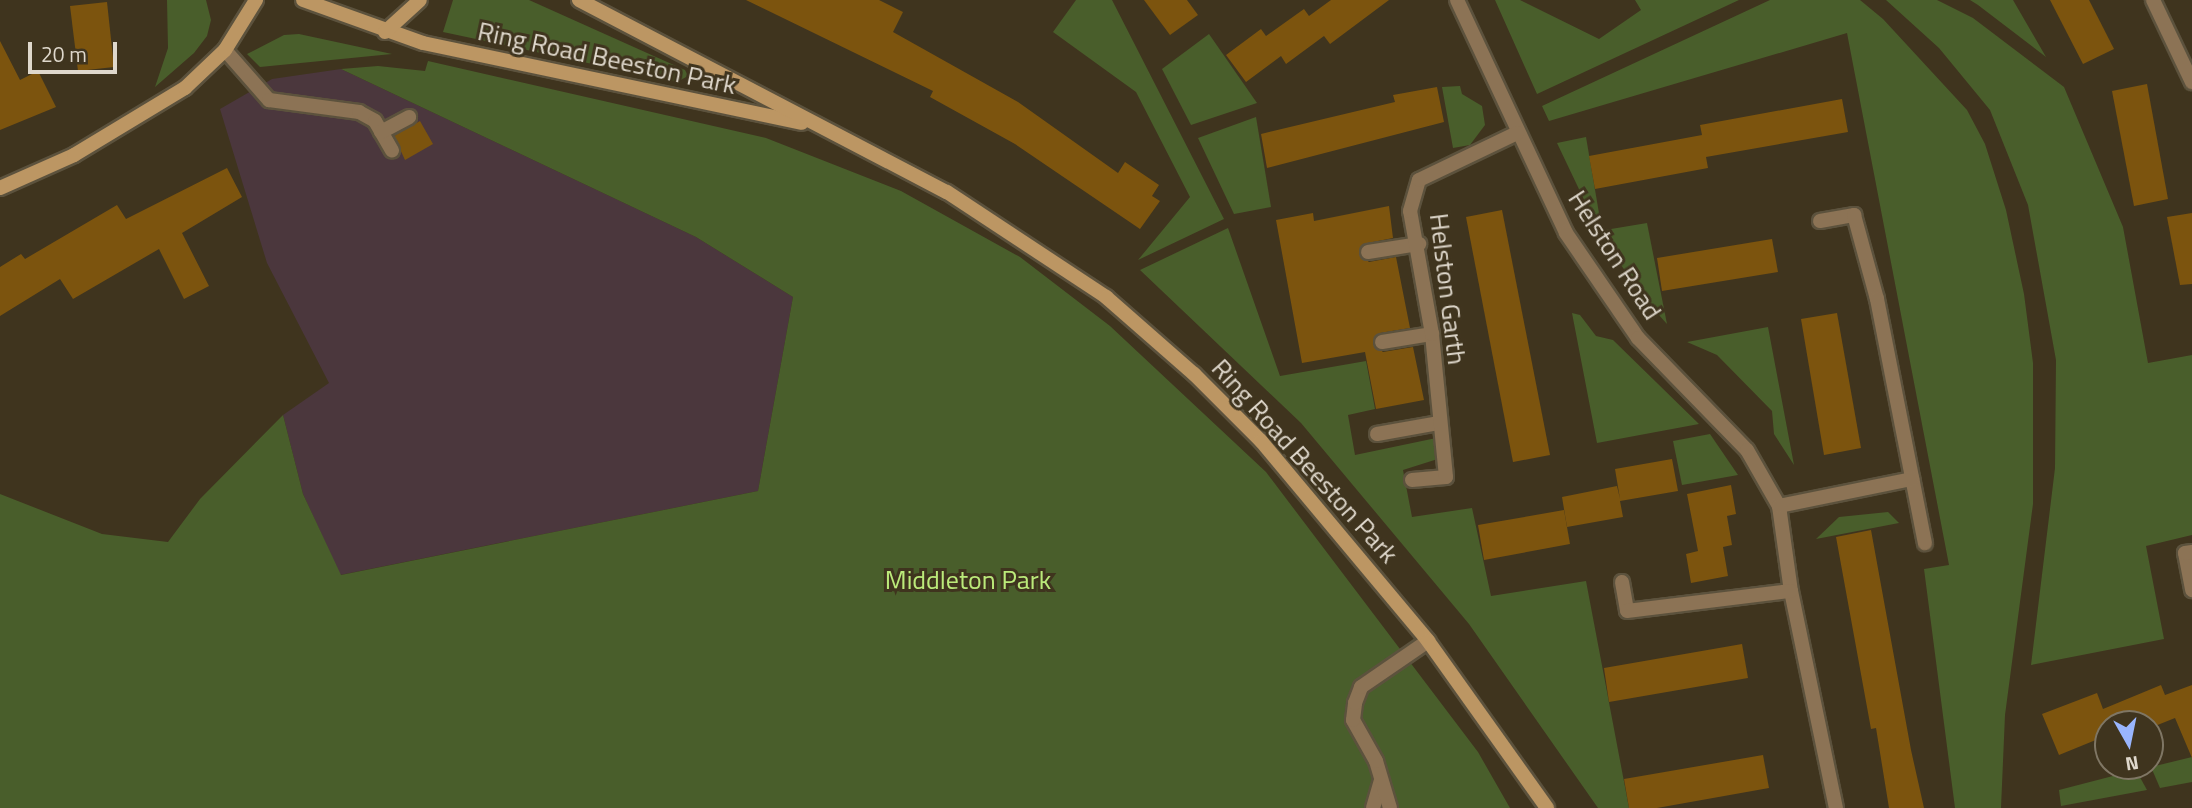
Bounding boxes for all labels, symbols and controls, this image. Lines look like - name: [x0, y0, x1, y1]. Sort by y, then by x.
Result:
- street label: Ring Road Beeston Park: [475, 15, 739, 101]
- scale bar: [32, 28, 121, 72]
- text: 20 m: [41, 38, 87, 70]
- street label: Helston Road: [1562, 185, 1668, 325]
- street label: Helston Garth: [1423, 212, 1473, 366]
- street label: Ring Road Beeston Park: [1205, 353, 1405, 569]
- park label: Middleton Park: [885, 564, 1051, 596]
- north arrow: [2094, 710, 2164, 780]
- text: N: [2123, 749, 2141, 780]

